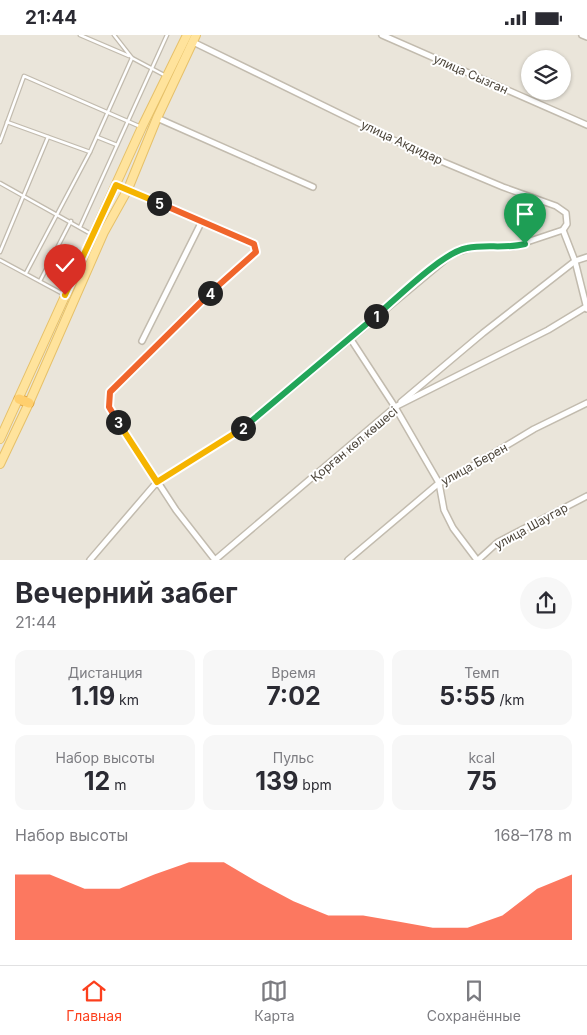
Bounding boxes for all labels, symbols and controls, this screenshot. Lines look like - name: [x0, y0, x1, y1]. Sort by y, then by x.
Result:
- text: 21:44: [25, 6, 77, 29]
- map controls: [521, 50, 571, 100]
- button: layers: [521, 50, 571, 100]
- street label: улица Сызган: [431, 51, 511, 97]
- street label: улица Акдидар: [359, 116, 445, 168]
- pin: 5: [146, 191, 172, 215]
- pin: [504, 193, 546, 244]
- text: 5: [155, 195, 164, 212]
- icon: arrive: [511, 200, 539, 228]
- pin: [44, 244, 86, 295]
- icon: check: [51, 251, 79, 279]
- pin: 4: [198, 281, 222, 305]
- text: 4: [206, 285, 215, 302]
- pin: 1: [364, 303, 388, 329]
- text: 1: [373, 308, 380, 325]
- street label: Қорған көл көшесі: [308, 403, 401, 485]
- pin: 3: [106, 409, 130, 435]
- text: 3: [114, 414, 123, 431]
- pin: 2: [230, 415, 256, 441]
- text: 2: [239, 420, 248, 437]
- street label: улица Берен: [438, 440, 510, 488]
- street label: улица Шаугар: [492, 500, 570, 552]
- text: Вечерний забег: [15, 576, 238, 610]
- button: share: [520, 577, 572, 629]
- text: 21:44: [15, 612, 57, 632]
- text: Дистанция: [68, 664, 143, 681]
- text: Время: [271, 664, 316, 681]
- text: Темп: [464, 664, 499, 681]
- text: 1.19: [71, 681, 115, 711]
- text: 7:02: [266, 681, 321, 711]
- text: 5:55: [439, 681, 496, 711]
- text: km: [115, 691, 139, 708]
- text: /km: [496, 691, 524, 708]
- text: Набор высоты: [56, 749, 155, 766]
- text: Пульс: [273, 749, 314, 766]
- text: kcal: [468, 749, 495, 766]
- text: 12: [84, 766, 110, 796]
- text: 139: [255, 766, 298, 796]
- text: 75: [467, 766, 497, 796]
- text: m: [110, 776, 127, 793]
- text: bpm: [298, 776, 332, 793]
- text: Набор высоты: [15, 825, 128, 845]
- text: 168–178 m: [494, 825, 572, 845]
- tab: Главная: [66, 977, 122, 1024]
- tab: Карта: [254, 977, 295, 1024]
- tab: Сохранённые: [427, 977, 521, 1024]

